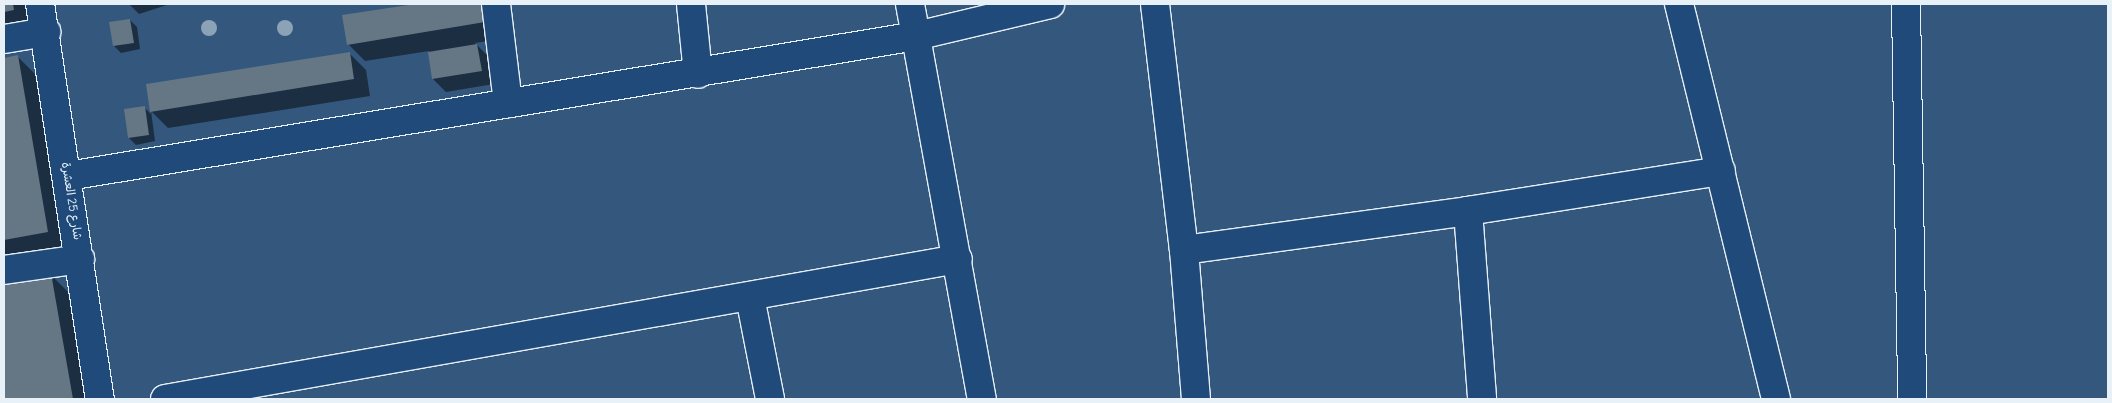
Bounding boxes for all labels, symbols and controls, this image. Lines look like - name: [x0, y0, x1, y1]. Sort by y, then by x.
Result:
- street label: شارع 25 العشرة: [59, 161, 85, 241]

